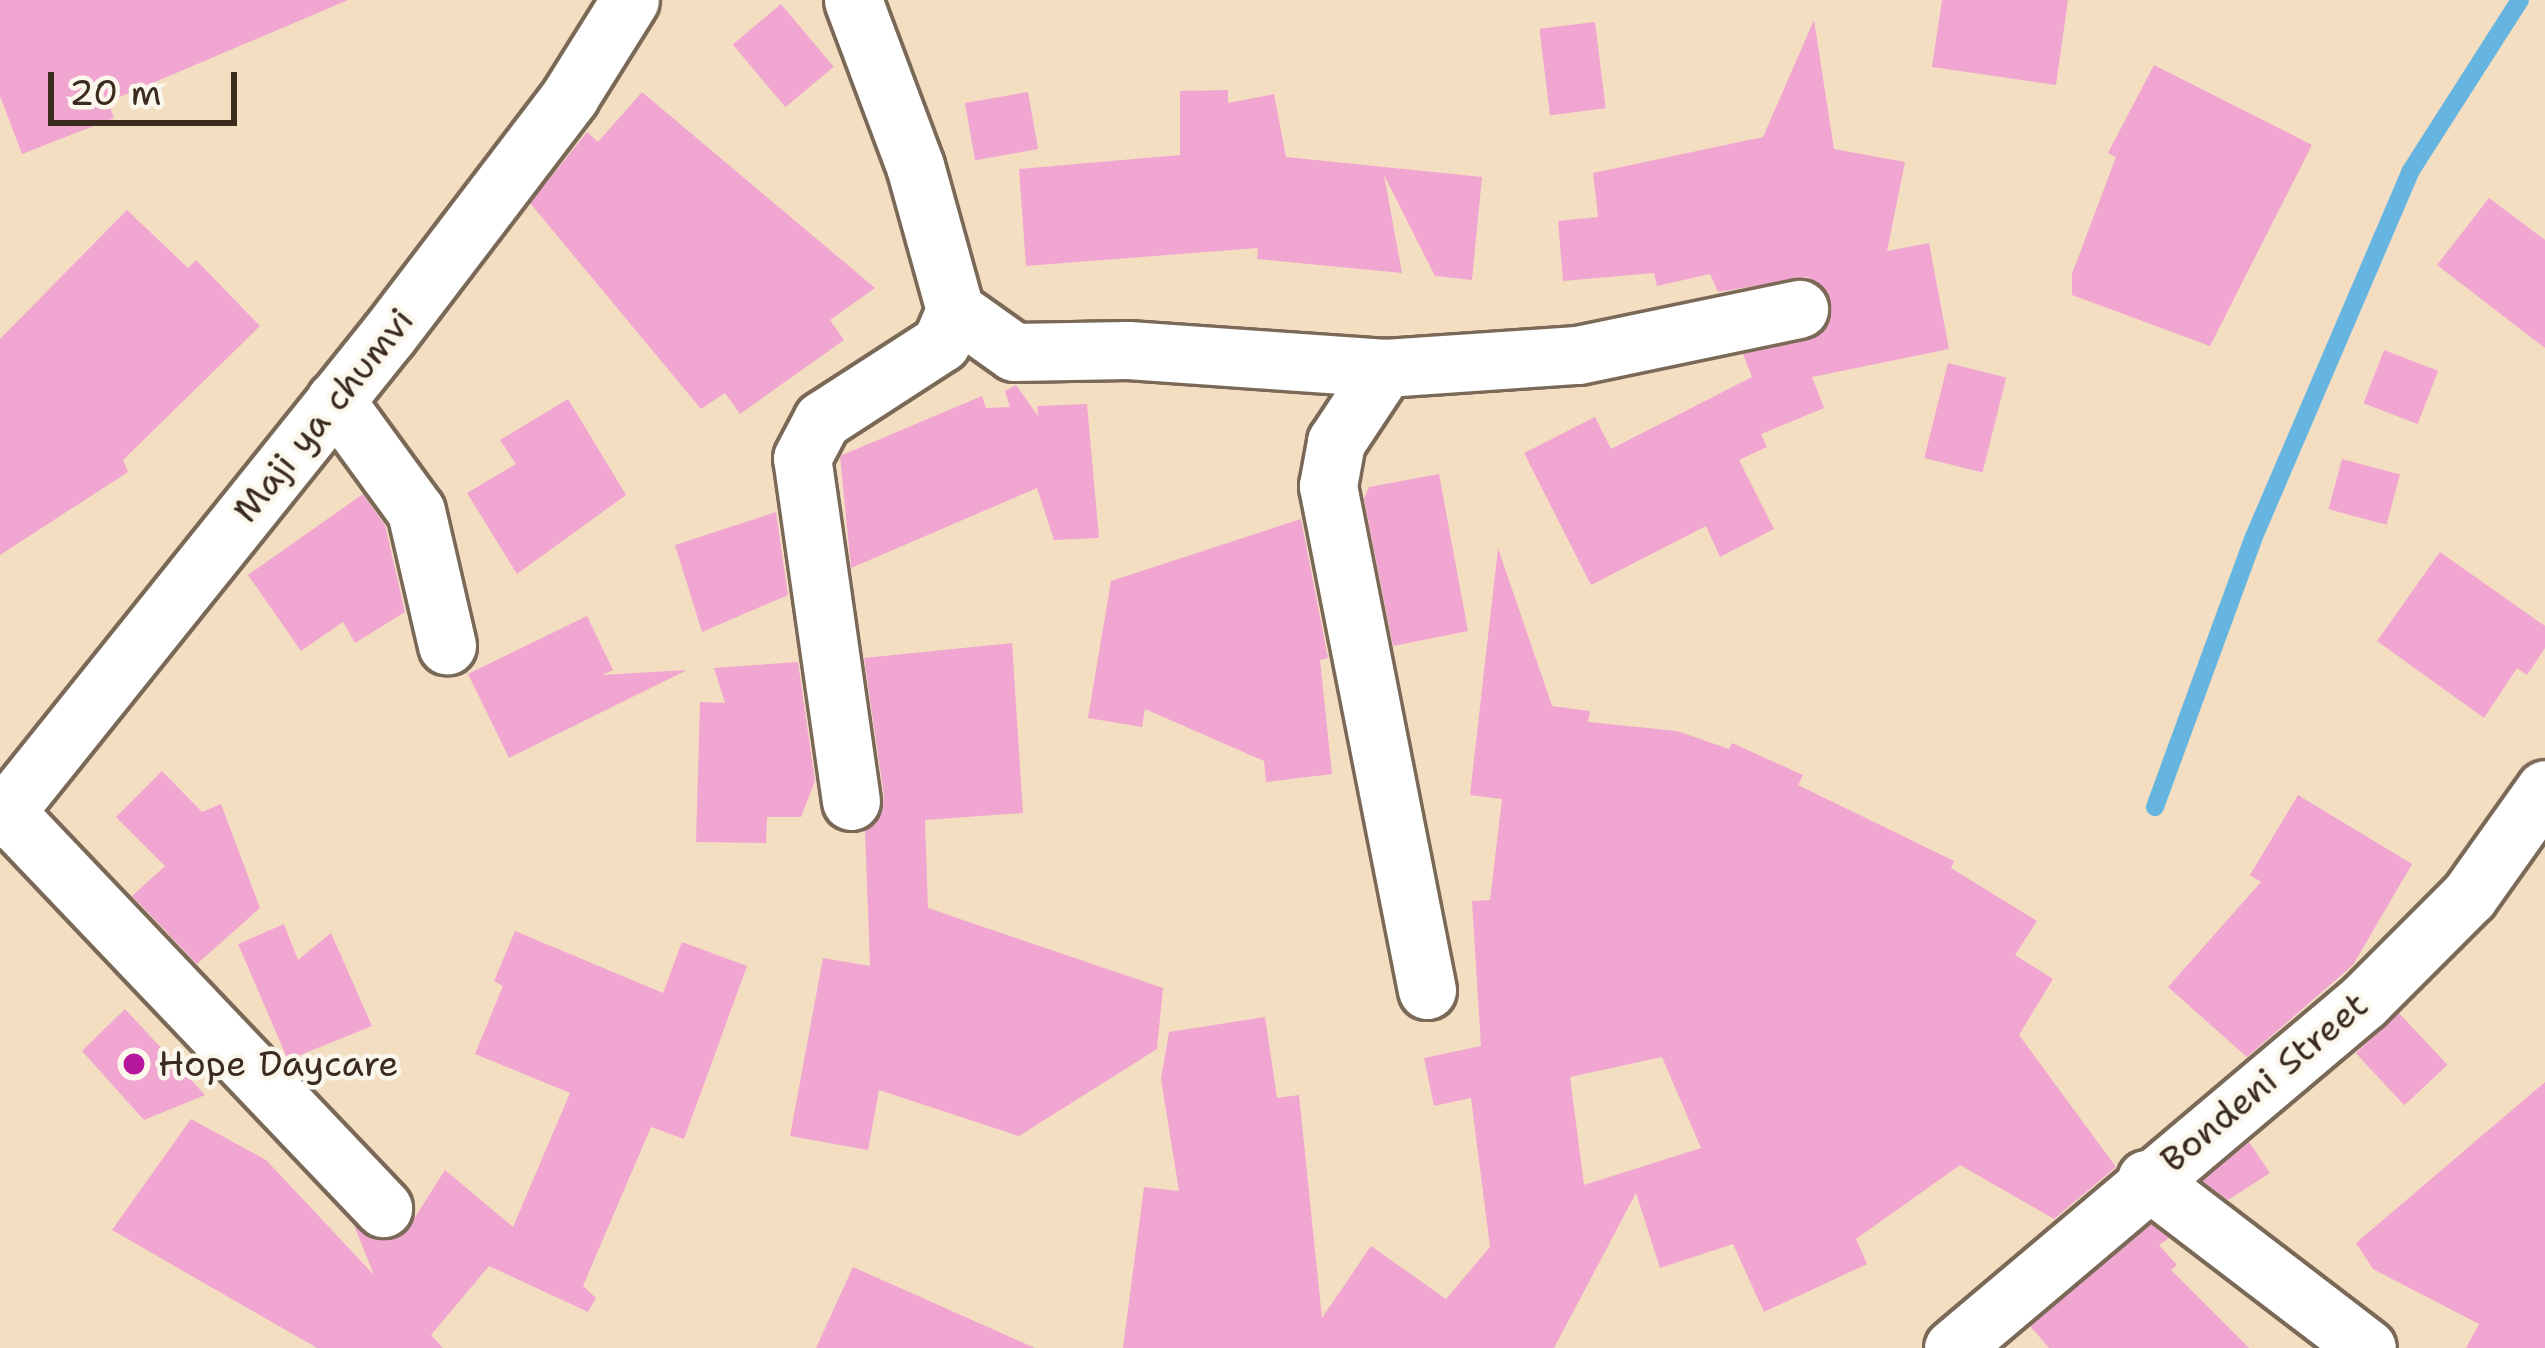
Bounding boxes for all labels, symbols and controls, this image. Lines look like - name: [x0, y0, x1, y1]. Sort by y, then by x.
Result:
- scale bar: [54, 48, 243, 122]
- text: 20 m: [69, 68, 162, 117]
- street label: Maji ya chumvi: [223, 299, 423, 531]
- street label: Bondeni Street: [2152, 983, 2376, 1181]
- place label: Hope Daycare: [158, 1042, 399, 1086]
- marker: Hope Daycare: [121, 1051, 147, 1077]

